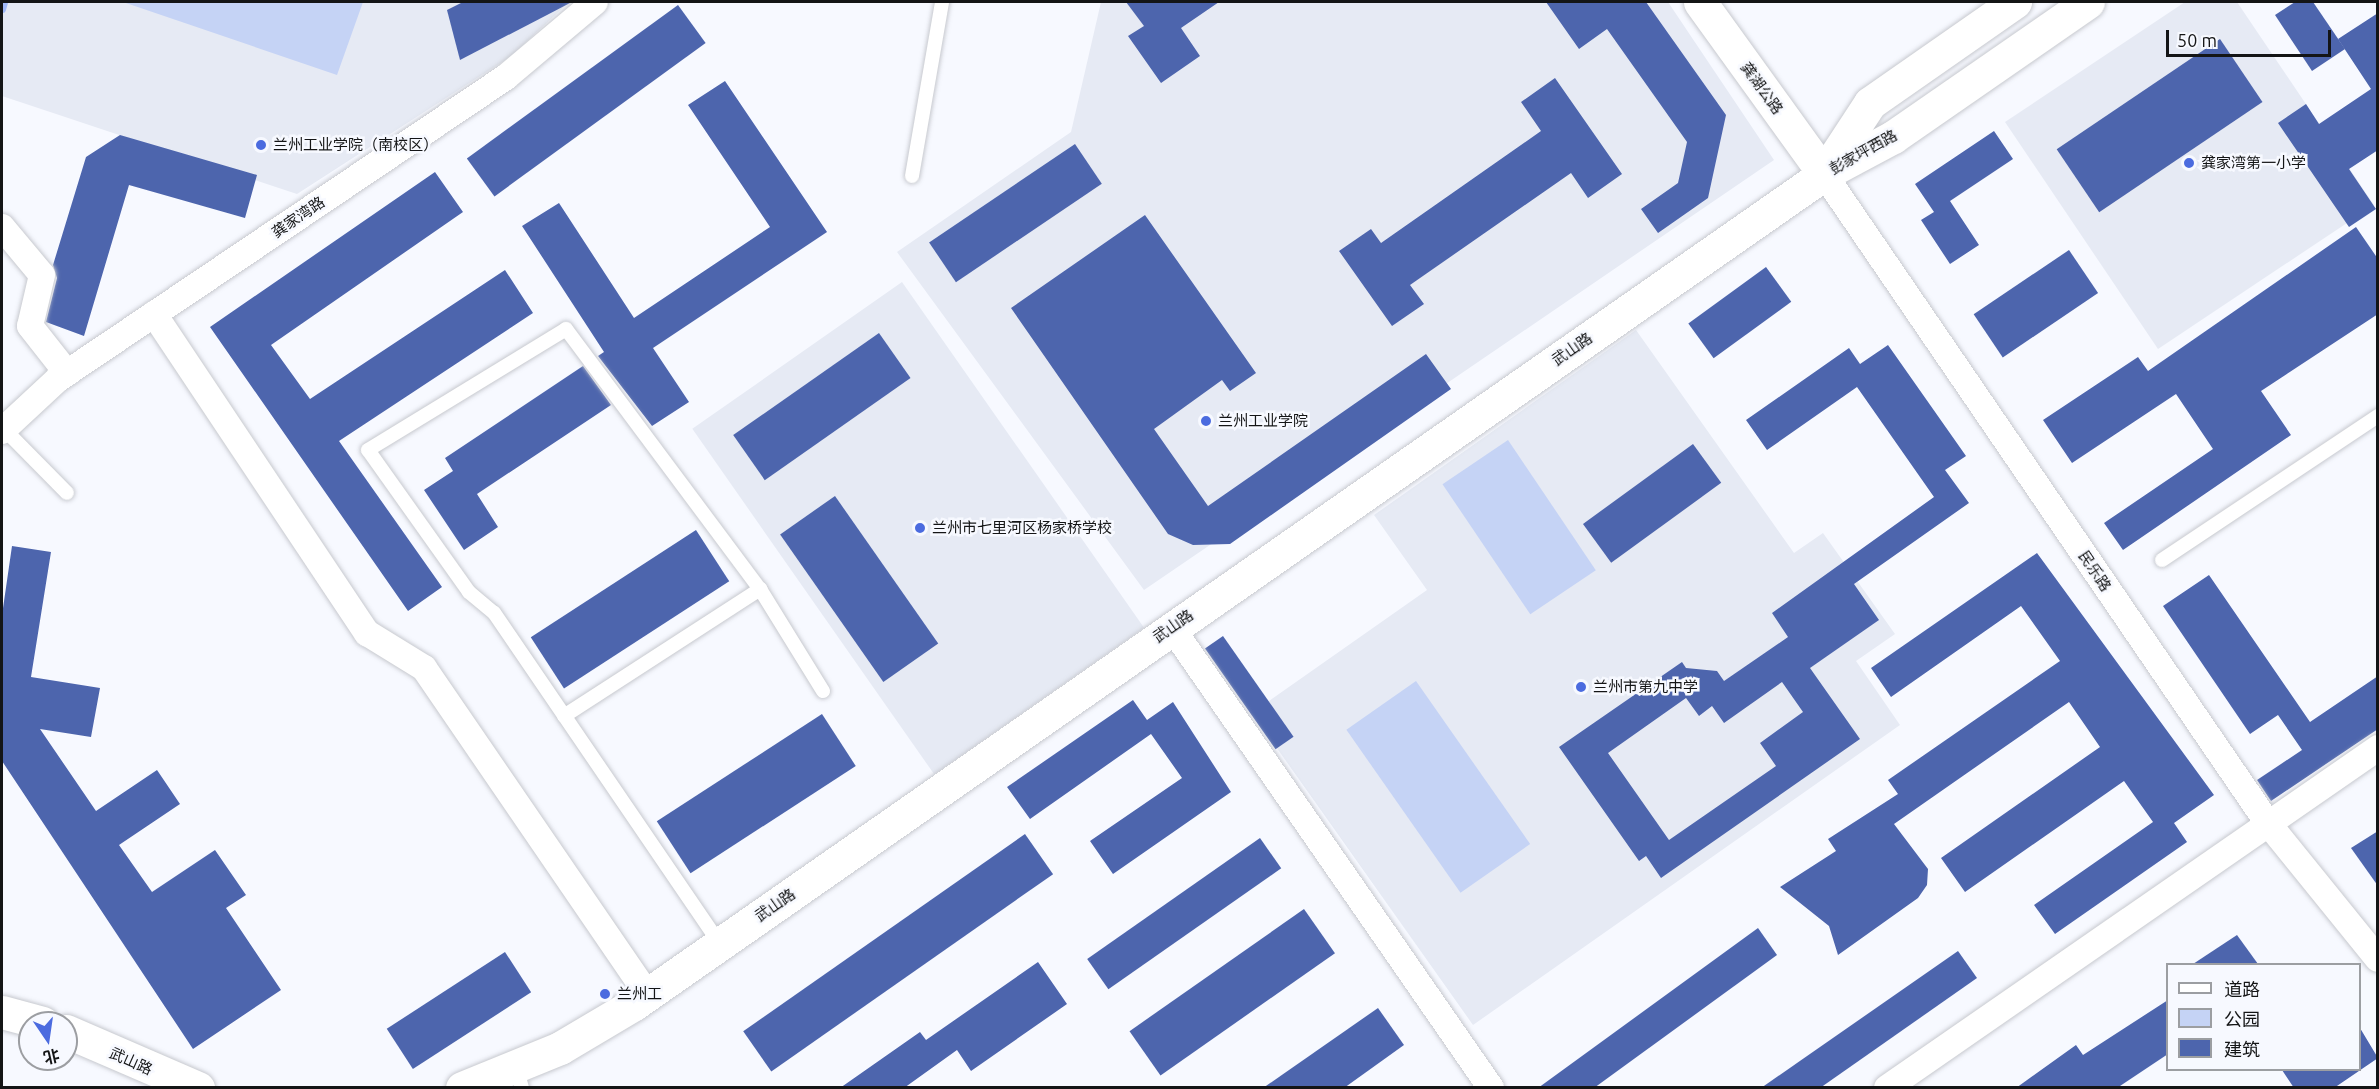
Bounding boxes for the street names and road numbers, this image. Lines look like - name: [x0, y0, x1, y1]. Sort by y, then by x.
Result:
- street label: 龚湖公路: [1737, 58, 1787, 118]
- street label: 彭家坪西路: [1826, 126, 1900, 178]
- street label: 龚家湾路: [268, 193, 328, 241]
- street label: 武山路: [1548, 329, 1596, 369]
- street label: 民乐路: [2075, 547, 2115, 595]
- street label: 武山路: [1149, 606, 1197, 646]
- street label: 武山路: [751, 885, 799, 925]
- street label: 武山路: [107, 1044, 155, 1078]

